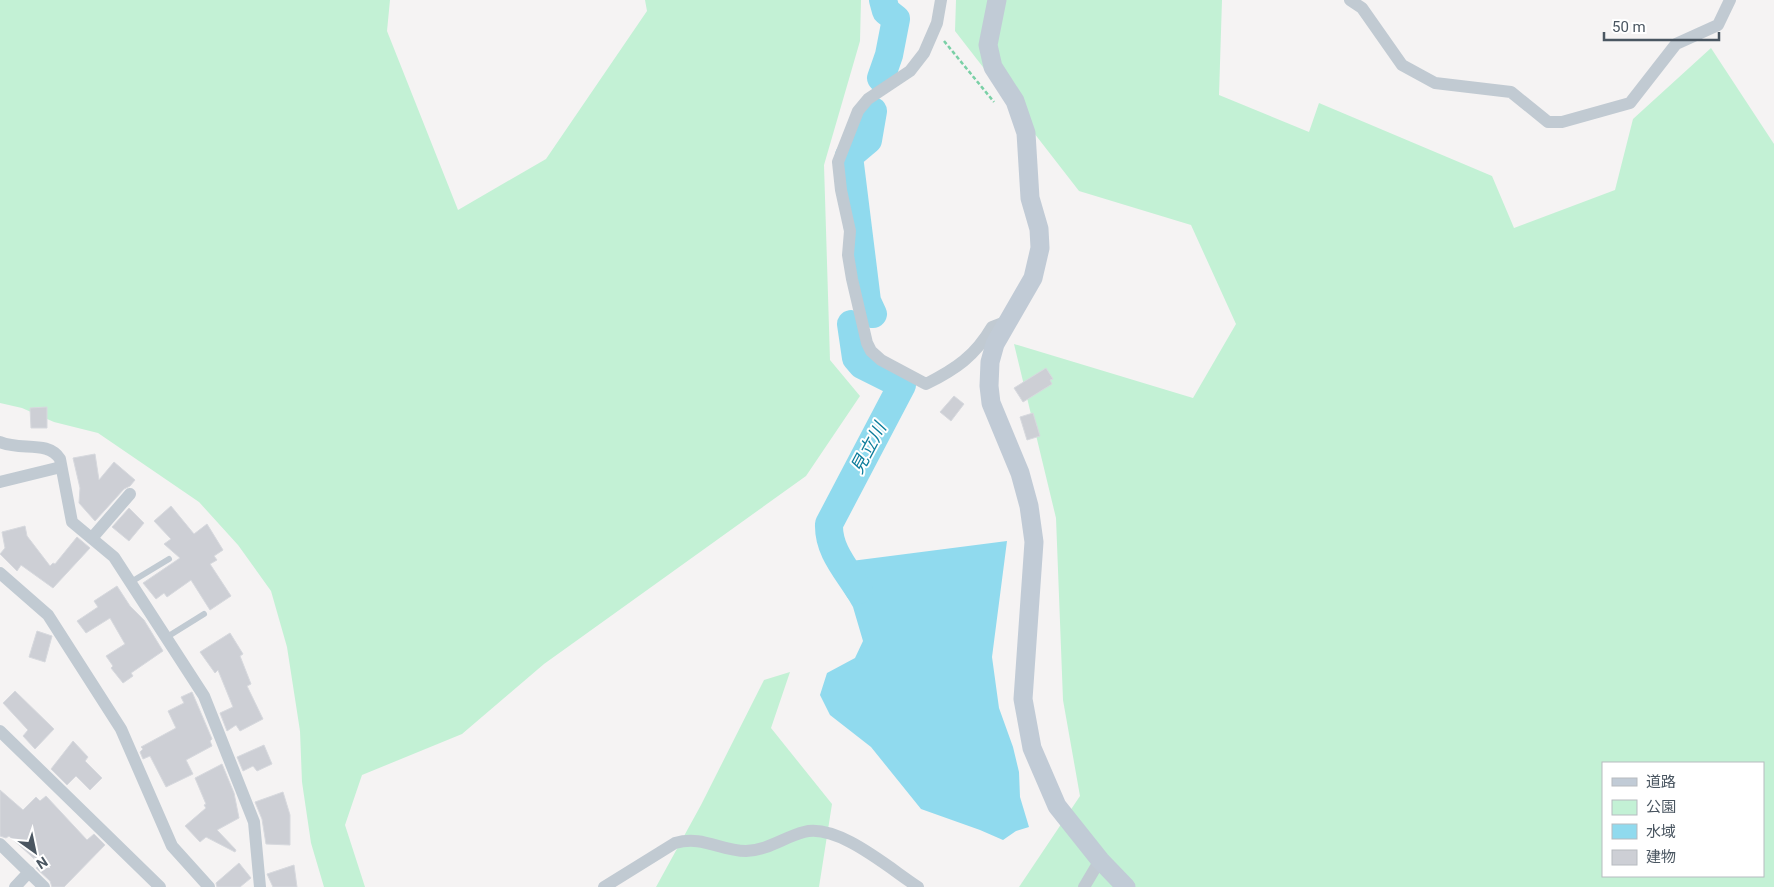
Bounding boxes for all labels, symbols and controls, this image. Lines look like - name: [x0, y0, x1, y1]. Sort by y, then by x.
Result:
- scale bar: [1604, 10, 1719, 42]
- text: 50 m: [1612, 18, 1646, 36]
- water label: 見立川: [846, 417, 891, 477]
- legend: [1602, 762, 1764, 877]
- text: 道路: [1646, 773, 1676, 791]
- text: 公園: [1646, 798, 1676, 816]
- text: 水域: [1646, 823, 1676, 841]
- north arrow: [10, 827, 60, 877]
- text: 建物: [1646, 848, 1676, 866]
- text: N: [34, 853, 51, 872]

